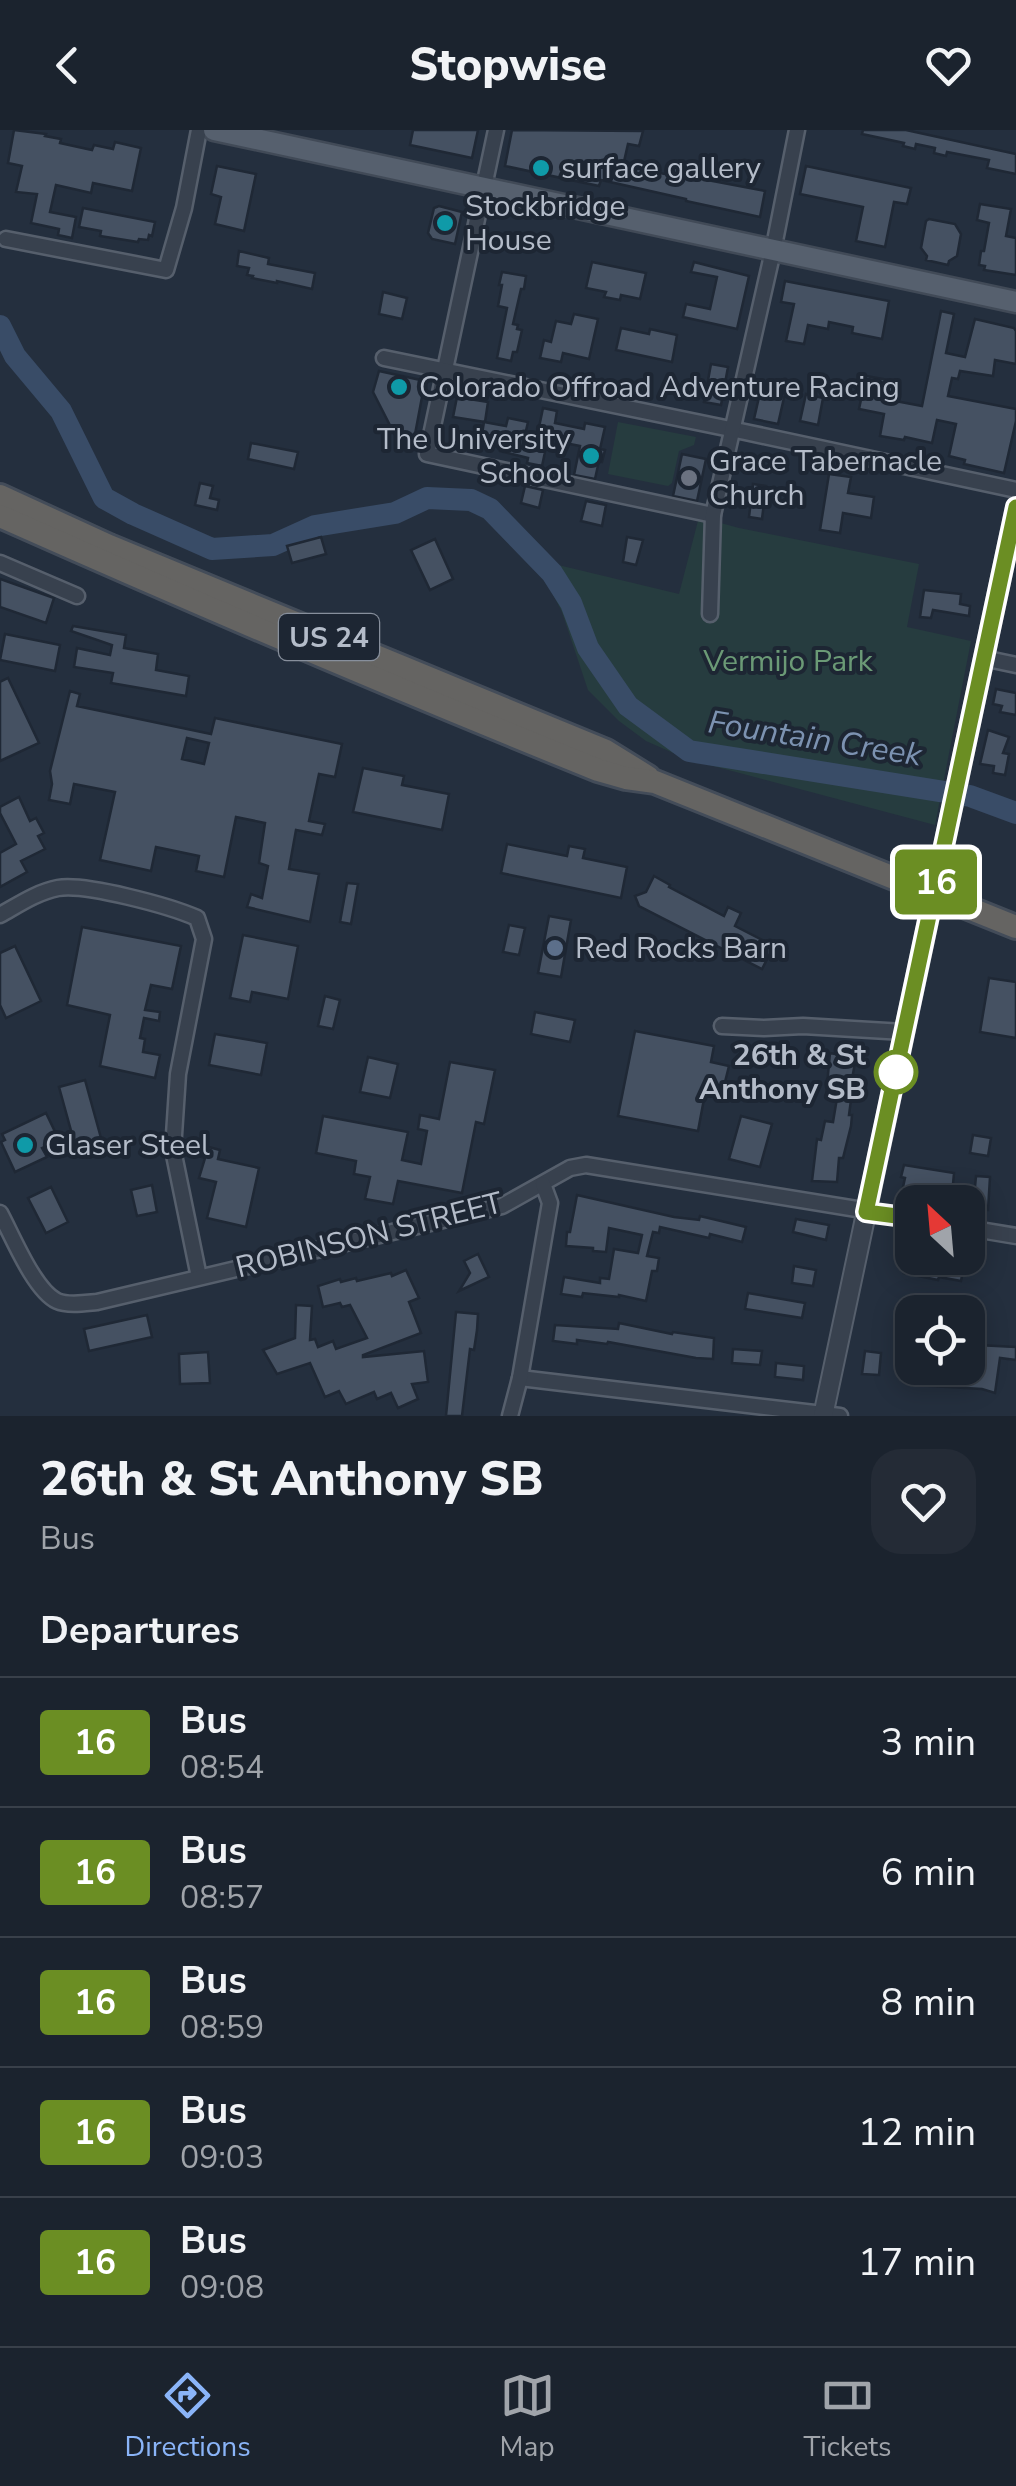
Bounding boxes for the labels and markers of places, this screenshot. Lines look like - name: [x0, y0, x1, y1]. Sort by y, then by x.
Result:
- place label: surface gallery: [561, 148, 761, 189]
- marker: surface gallery: [530, 157, 552, 179]
- place label: Stockbridge House: [465, 186, 626, 261]
- marker: Stockbridge House: [434, 212, 456, 234]
- place label: Colorado Offroad Adventure Racing: [419, 367, 900, 408]
- marker: Colorado Offroad Adventure Racing: [388, 376, 410, 398]
- place label: The University School: [377, 419, 572, 494]
- place label: Grace Tabernacle Church: [709, 441, 942, 516]
- marker: The University School: [580, 445, 602, 467]
- marker: Grace Tabernacle Church: [678, 467, 700, 489]
- place label: Red Rocks Barn: [575, 928, 787, 969]
- marker: Red Rocks Barn: [544, 937, 566, 959]
- place label: 26th & St Anthony SB: [699, 1035, 866, 1110]
- marker: 26th & St Anthony SB: [875, 1051, 917, 1093]
- place label: Glaser Steel: [45, 1125, 210, 1166]
- marker: Glaser Steel: [14, 1134, 36, 1156]

